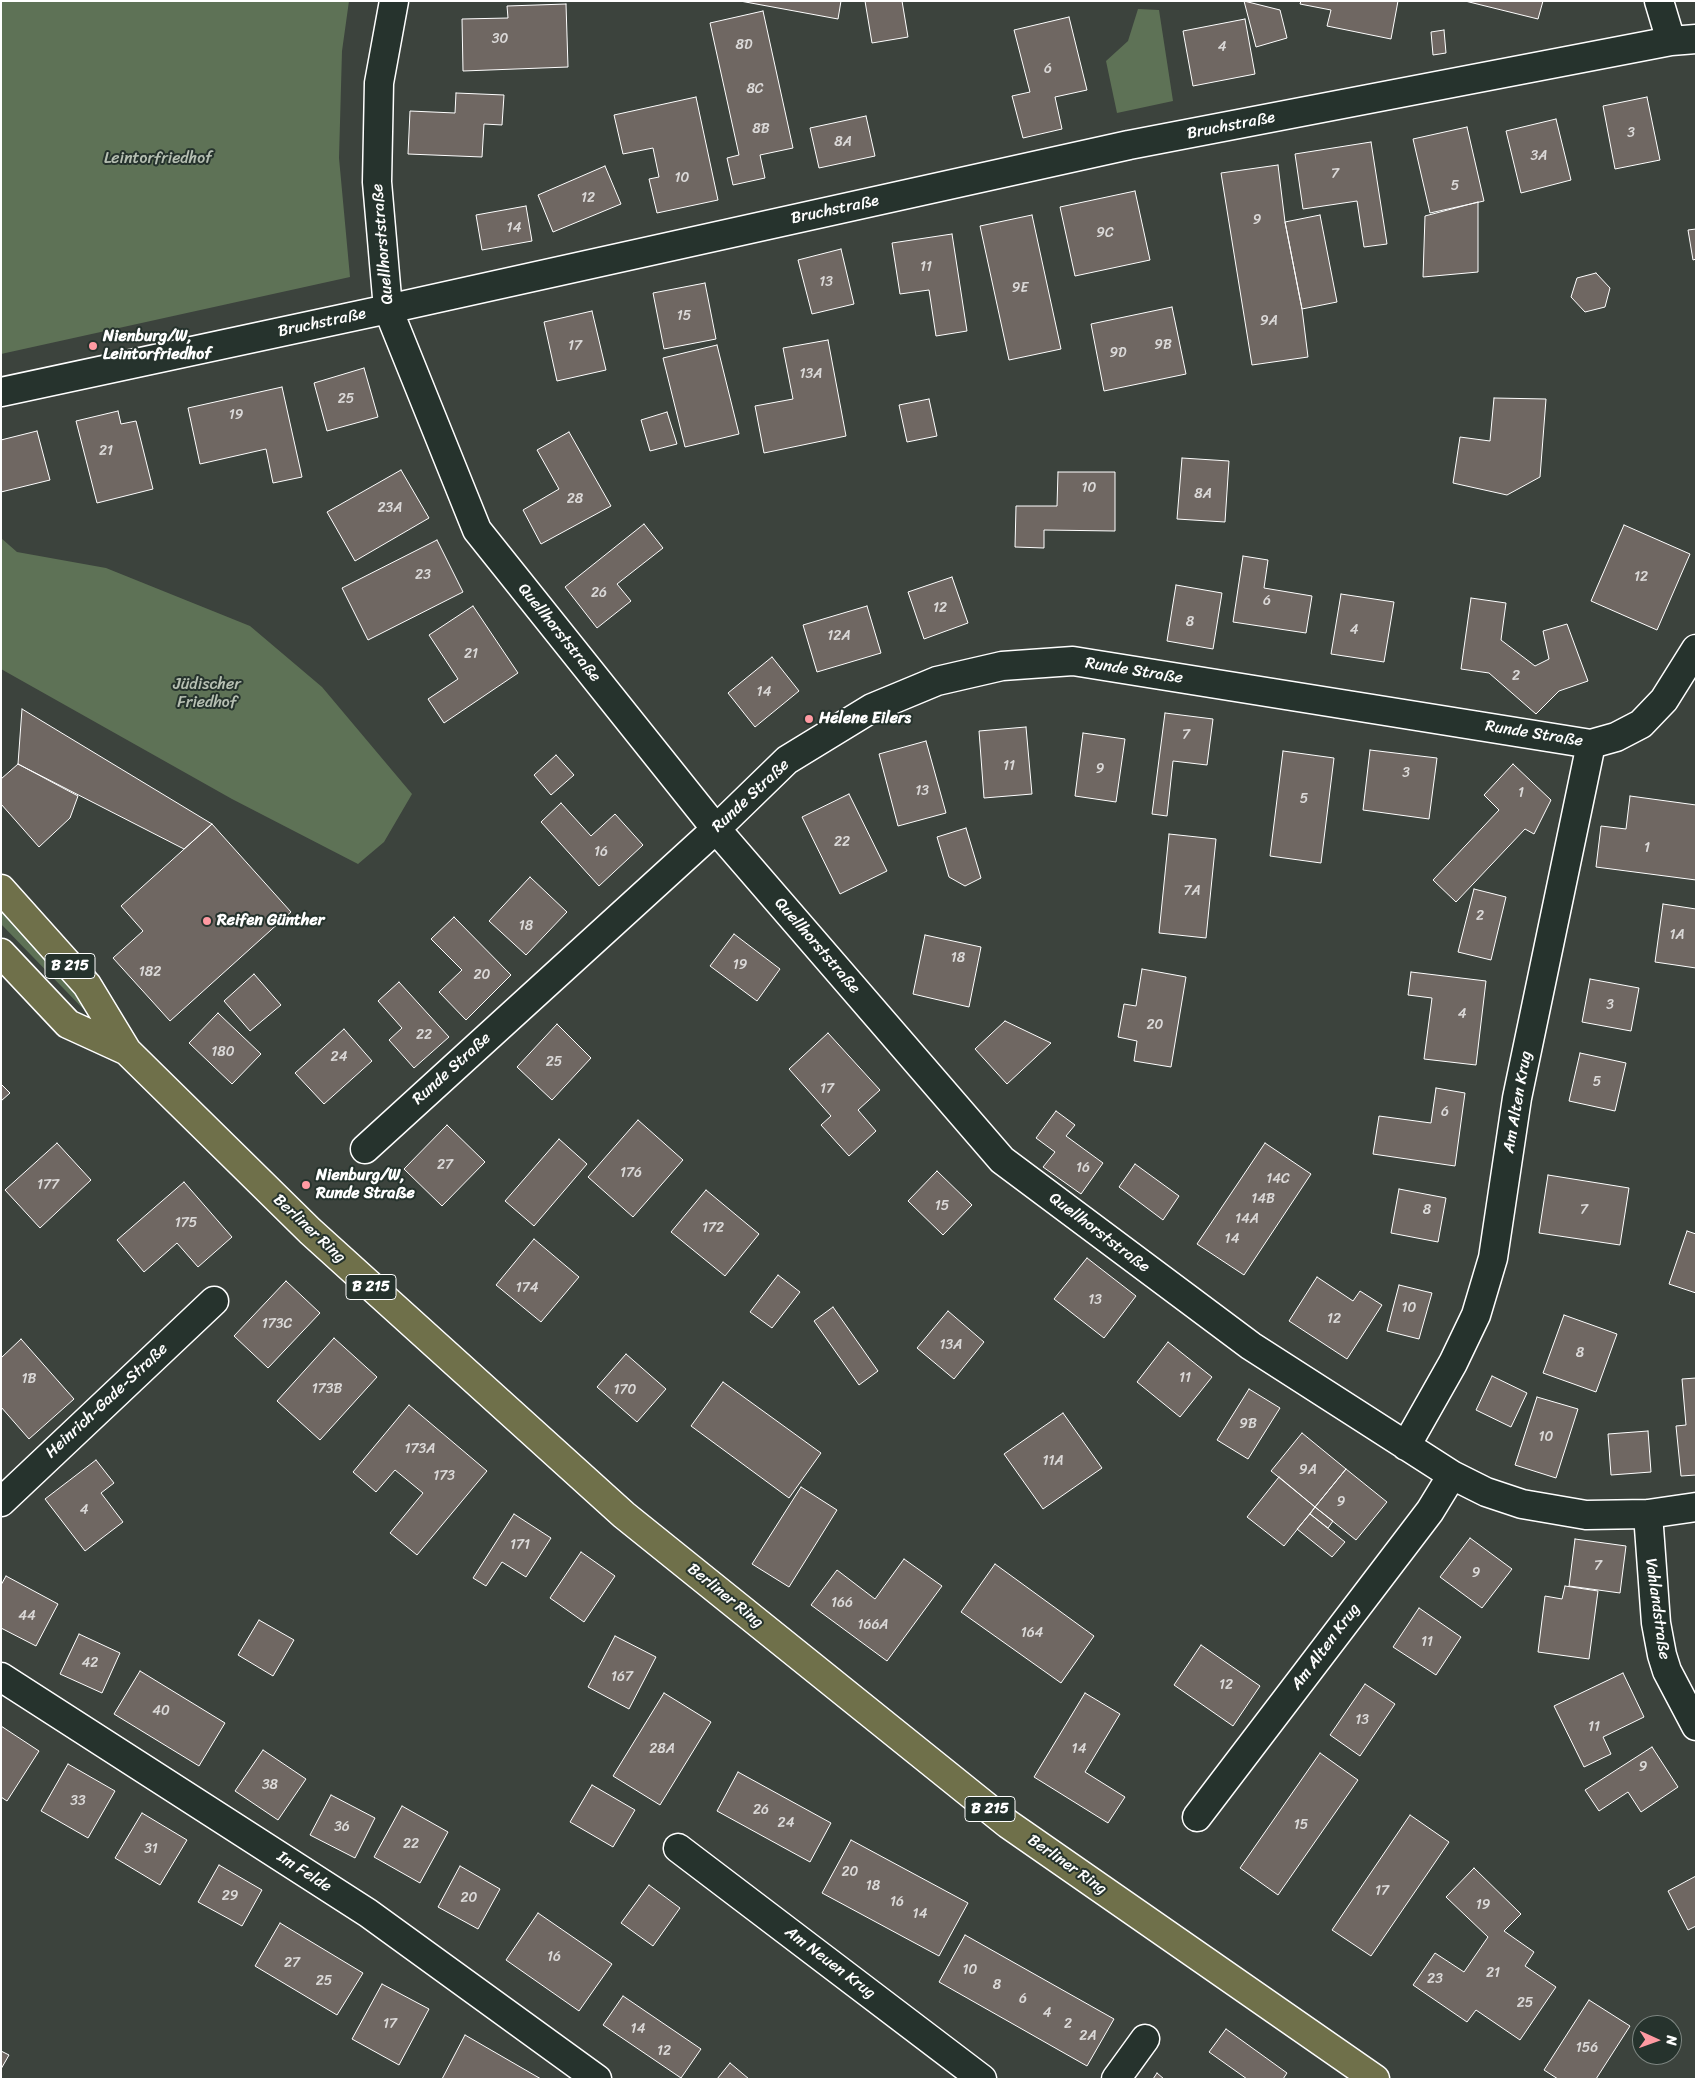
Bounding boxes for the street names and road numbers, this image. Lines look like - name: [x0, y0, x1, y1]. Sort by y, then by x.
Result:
- street label: Bruchstraße: [1185, 108, 1277, 144]
- street label: Quellhorststraße: [368, 183, 398, 305]
- street label: Bruchstraße: [789, 191, 881, 229]
- street label: Bruchstraße: [276, 304, 368, 342]
- street label: Quellhorststraße: [513, 580, 605, 686]
- street label: Runde Straße: [1084, 654, 1184, 688]
- street label: Runde Straße: [1484, 717, 1584, 751]
- street label: Runde Straße: [708, 755, 794, 837]
- street label: Quellhorststraße: [770, 894, 864, 998]
- road number: B 215: [45, 954, 95, 978]
- street label: Runde Straße: [409, 1029, 495, 1109]
- street label: Am Alten Krug: [1500, 1050, 1536, 1154]
- street label: Quellhorststraße: [1045, 1189, 1153, 1277]
- street label: Berliner Ring: [269, 1191, 349, 1267]
- road number: B 215: [346, 1274, 396, 1300]
- street label: Heinrich-Gade-Straße: [42, 1339, 172, 1463]
- street label: Vahlandstraße: [1640, 1557, 1674, 1661]
- street label: Berliner Ring: [683, 1560, 767, 1632]
- street label: Am Alten Krug: [1287, 1600, 1365, 1694]
- road number: B 215: [965, 1796, 1015, 1822]
- street label: Berliner Ring: [1024, 1831, 1110, 1899]
- street label: Im Felde: [273, 1847, 335, 1897]
- street label: Am Neuen Krug: [781, 1923, 879, 2003]

